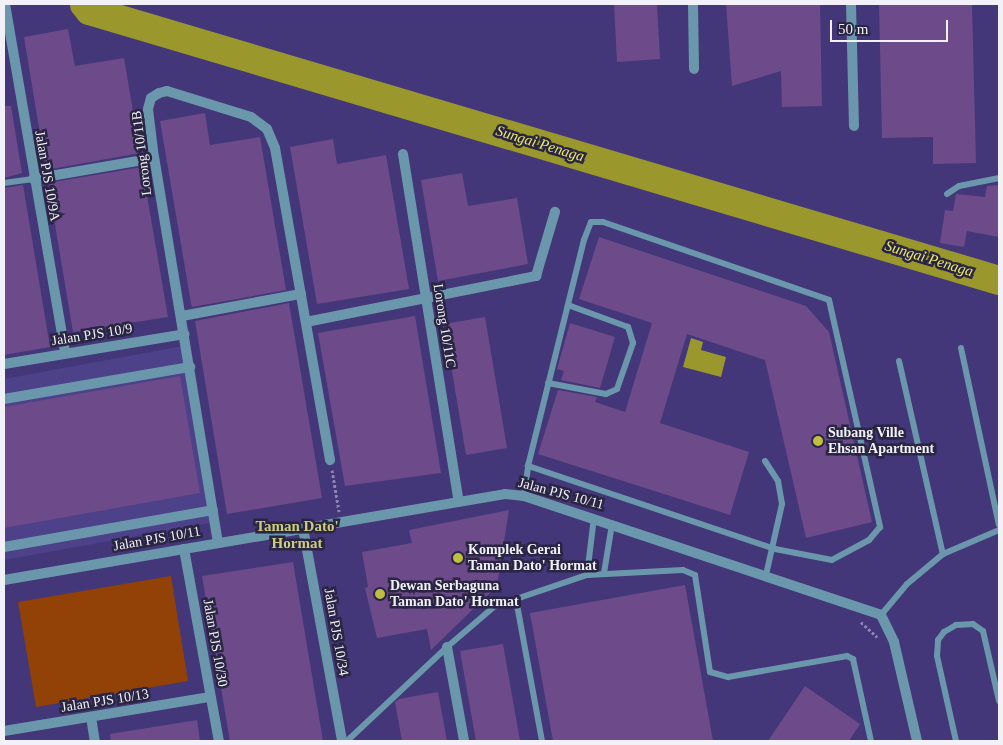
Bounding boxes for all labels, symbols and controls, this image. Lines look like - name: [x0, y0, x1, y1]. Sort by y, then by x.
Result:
- scale bar: [833, 10, 950, 42]
- text: 50 m: [838, 21, 868, 37]
- street label: Lorong 10/11B: [128, 110, 156, 196]
- water label: Sungai Penaga: [494, 122, 586, 166]
- street label: Jalan PJS 10/9A: [31, 129, 63, 223]
- water label: Sungai Penaga: [883, 237, 975, 281]
- street label: Lorong 10/11C: [429, 283, 459, 369]
- street label: Jalan PJS 10/9: [50, 320, 134, 350]
- place label: Subang Ville Ehsan Apartment: [828, 425, 935, 458]
- marker: Subang Ville Ehsan Apartment: [812, 435, 824, 447]
- street label: Jalan PJS 10/11: [516, 474, 606, 514]
- district label: Taman Dato' Hormat: [255, 517, 339, 552]
- street label: Jalan PJS 10/11: [112, 523, 202, 555]
- place label: Komplek Gerai Taman Dato' Hormat: [468, 542, 597, 574]
- marker: Komplek Gerai Taman Dato' Hormat: [452, 552, 464, 564]
- place label: Dewan Serbaguna Taman Dato' Hormat: [390, 578, 519, 610]
- street label: Jalan PJS 10/34: [320, 587, 352, 677]
- marker: Dewan Serbaguna Taman Dato' Hormat: [374, 588, 386, 600]
- street label: Jalan PJS 10/30: [199, 598, 231, 688]
- street label: Jalan PJS 10/13: [60, 686, 150, 716]

